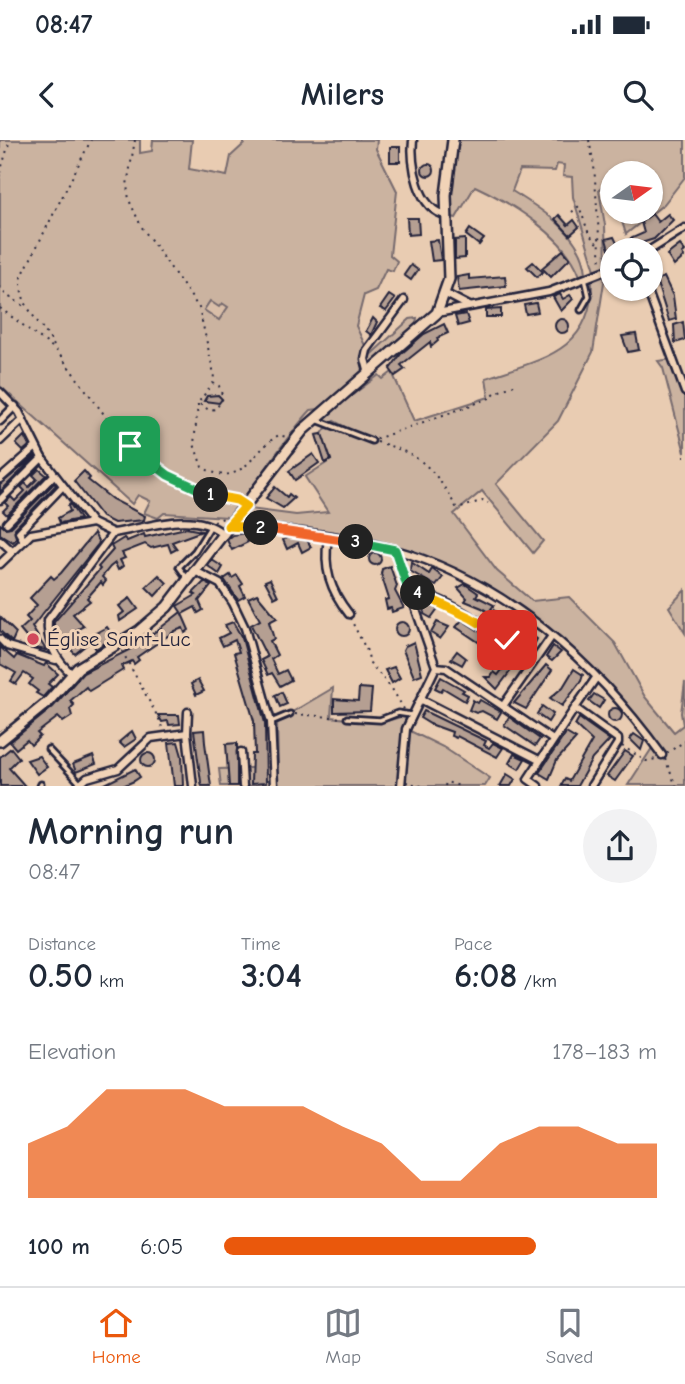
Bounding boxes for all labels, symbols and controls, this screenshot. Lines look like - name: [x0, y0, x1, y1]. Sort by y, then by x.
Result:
- text: 08:47: [35, 10, 92, 40]
- icon: back: [28, 76, 66, 114]
- text: Milers: [301, 76, 384, 113]
- icon: search: [619, 76, 657, 114]
- north arrow: [600, 161, 663, 224]
- map controls: [600, 161, 663, 301]
- button: locate: [600, 238, 663, 301]
- pin: [100, 416, 160, 476]
- icon: arrive: [111, 427, 149, 465]
- pin: 1: [194, 478, 228, 512]
- text: 1: [207, 483, 214, 505]
- pin: 2: [244, 510, 278, 546]
- text: 2: [256, 516, 265, 538]
- pin: 3: [338, 524, 374, 560]
- text: 3: [351, 530, 360, 552]
- pin: 4: [400, 575, 436, 610]
- text: 4: [413, 581, 422, 603]
- pin: [477, 610, 537, 670]
- icon: check: [488, 621, 526, 659]
- place label: Église Saint-Luc: [47, 627, 191, 651]
- marker: Église Saint-Luc: [25, 631, 41, 647]
- button: share: [583, 809, 657, 883]
- text: Morning run: [28, 810, 234, 854]
- text: 08:47: [28, 858, 80, 885]
- text: Distance: [28, 933, 96, 955]
- text: Time: [241, 933, 280, 955]
- text: Pace: [454, 933, 492, 955]
- text: 0.50: [28, 955, 93, 996]
- text: 3:04: [241, 955, 302, 996]
- text: 6:08: [454, 955, 518, 996]
- text: km: [93, 970, 124, 992]
- text: /km: [518, 970, 557, 992]
- text: Elevation: [28, 1038, 116, 1065]
- text: 178–183 m: [552, 1038, 657, 1065]
- text: 100 m: [28, 1233, 90, 1260]
- text: 6:05: [140, 1233, 183, 1260]
- tab: Home: [92, 1304, 141, 1368]
- tab: Map: [324, 1304, 362, 1368]
- tab: Saved: [546, 1304, 593, 1368]

